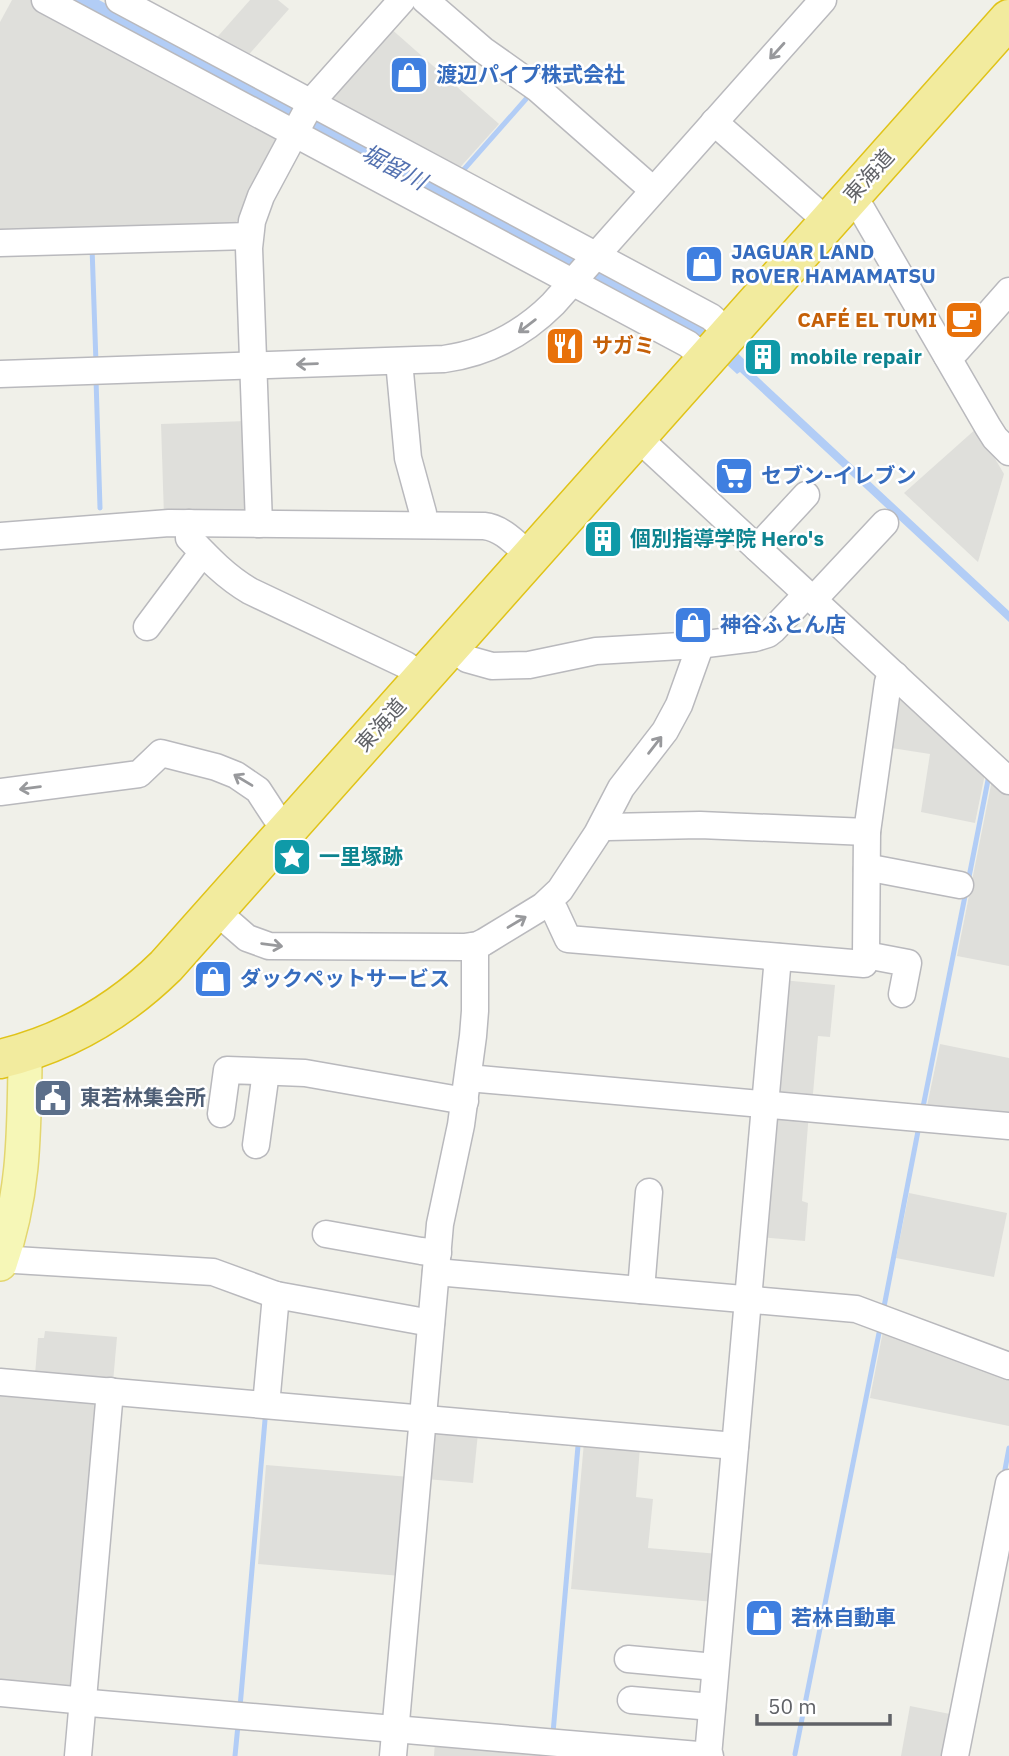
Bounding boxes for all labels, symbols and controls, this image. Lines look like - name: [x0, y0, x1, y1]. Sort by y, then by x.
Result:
- one-way arrow: [769, 42, 785, 60]
- shop icon: 渡辺パイプ株式会社: [388, 54, 430, 96]
- place label: 渡辺パイプ株式会社: [436, 60, 625, 88]
- water label: 堀留川: [357, 137, 435, 197]
- street label: 東海道: [837, 143, 900, 208]
- place label: JAGUAR LAND ROVER HAMAMATSU: [731, 237, 936, 289]
- shop icon: JAGUAR LAND ROVER HAMAMATSU: [683, 243, 725, 285]
- cafe icon: CAFÉ EL TUMI: [943, 299, 985, 341]
- place label: CAFÉ EL TUMI: [797, 305, 937, 333]
- one-way arrow: [518, 319, 537, 333]
- restaurant icon: サガミ: [544, 325, 586, 367]
- place label: サガミ: [592, 331, 655, 359]
- building icon: mobile repair: [742, 336, 784, 378]
- place label: mobile repair: [790, 342, 922, 370]
- one-way arrow: [296, 357, 319, 370]
- supermarket icon: セブン-イレブン: [713, 455, 755, 497]
- place label: セブン-イレブン: [761, 461, 916, 489]
- building icon: 個別指導学院 Hero's: [582, 518, 624, 560]
- place label: 個別指導学院 Hero's: [630, 524, 824, 552]
- shop icon: 神谷ふとん店: [672, 604, 714, 646]
- place label: 神谷ふとん店: [720, 610, 846, 638]
- street label: 東海道: [349, 692, 412, 757]
- one-way arrow: [647, 736, 662, 754]
- one-way arrow: [234, 772, 253, 787]
- one-way arrow: [19, 782, 41, 795]
- place icon: 一里塚跡: [271, 836, 313, 878]
- place label: 一里塚跡: [319, 842, 403, 870]
- one-way arrow: [507, 914, 527, 928]
- one-way arrow: [260, 938, 283, 951]
- shop icon: ダックペットサービス: [192, 958, 234, 1000]
- place label: ダックペットサービス: [240, 964, 450, 992]
- public building icon: 東若林集会所: [32, 1077, 74, 1119]
- place label: 東若林集会所: [80, 1083, 206, 1111]
- shop icon: 若林自動車: [743, 1597, 785, 1639]
- place label: 若林自動車: [791, 1603, 896, 1631]
- scale bar: [757, 1682, 890, 1726]
- text: 50 m: [768, 1692, 817, 1720]

